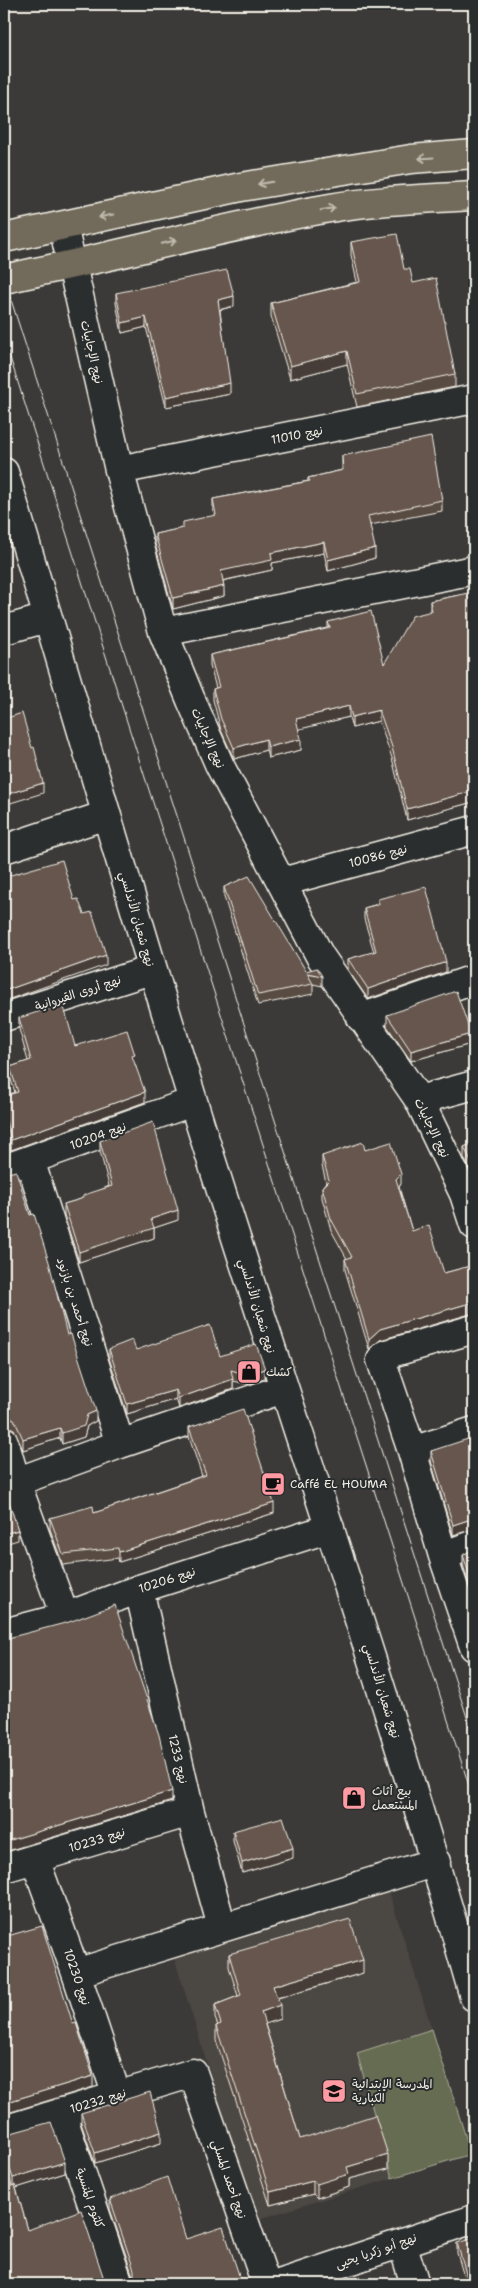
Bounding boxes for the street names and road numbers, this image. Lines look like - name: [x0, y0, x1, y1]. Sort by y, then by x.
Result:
- street label: نهج الإجابيات: [76, 319, 107, 385]
- street label: نهج 11010: [270, 422, 324, 449]
- street label: نهج الإجابيات: [187, 705, 228, 771]
- street label: نهج 10086: [347, 841, 409, 872]
- street label: نهج شعبان الأندلسي: [113, 870, 158, 969]
- street label: نهج أروى القيروانية: [33, 972, 123, 1015]
- street label: نهج الإجابيات: [410, 1095, 453, 1161]
- street label: نهج 10204: [68, 1118, 129, 1155]
- street label: نهج أحمد بن بازنود: [52, 1255, 97, 1349]
- street label: نهج شعبان الأندلسي: [232, 1257, 279, 1356]
- street label: نهج 10206: [137, 1563, 198, 1598]
- street label: نهج شعبان الأندلسي: [357, 1642, 404, 1741]
- street label: نهج 1233: [164, 1733, 191, 1785]
- street label: نهج 10233: [67, 1824, 127, 1857]
- street label: نهج 10230: [59, 1947, 94, 2008]
- street label: نهج 10232: [68, 2085, 128, 2118]
- street label: نهج أحمد المسلي: [205, 2137, 250, 2222]
- street label: كلثوم المنسية: [71, 2165, 108, 2231]
- street label: نهج أبو زكريا يحيى: [333, 2230, 419, 2273]

